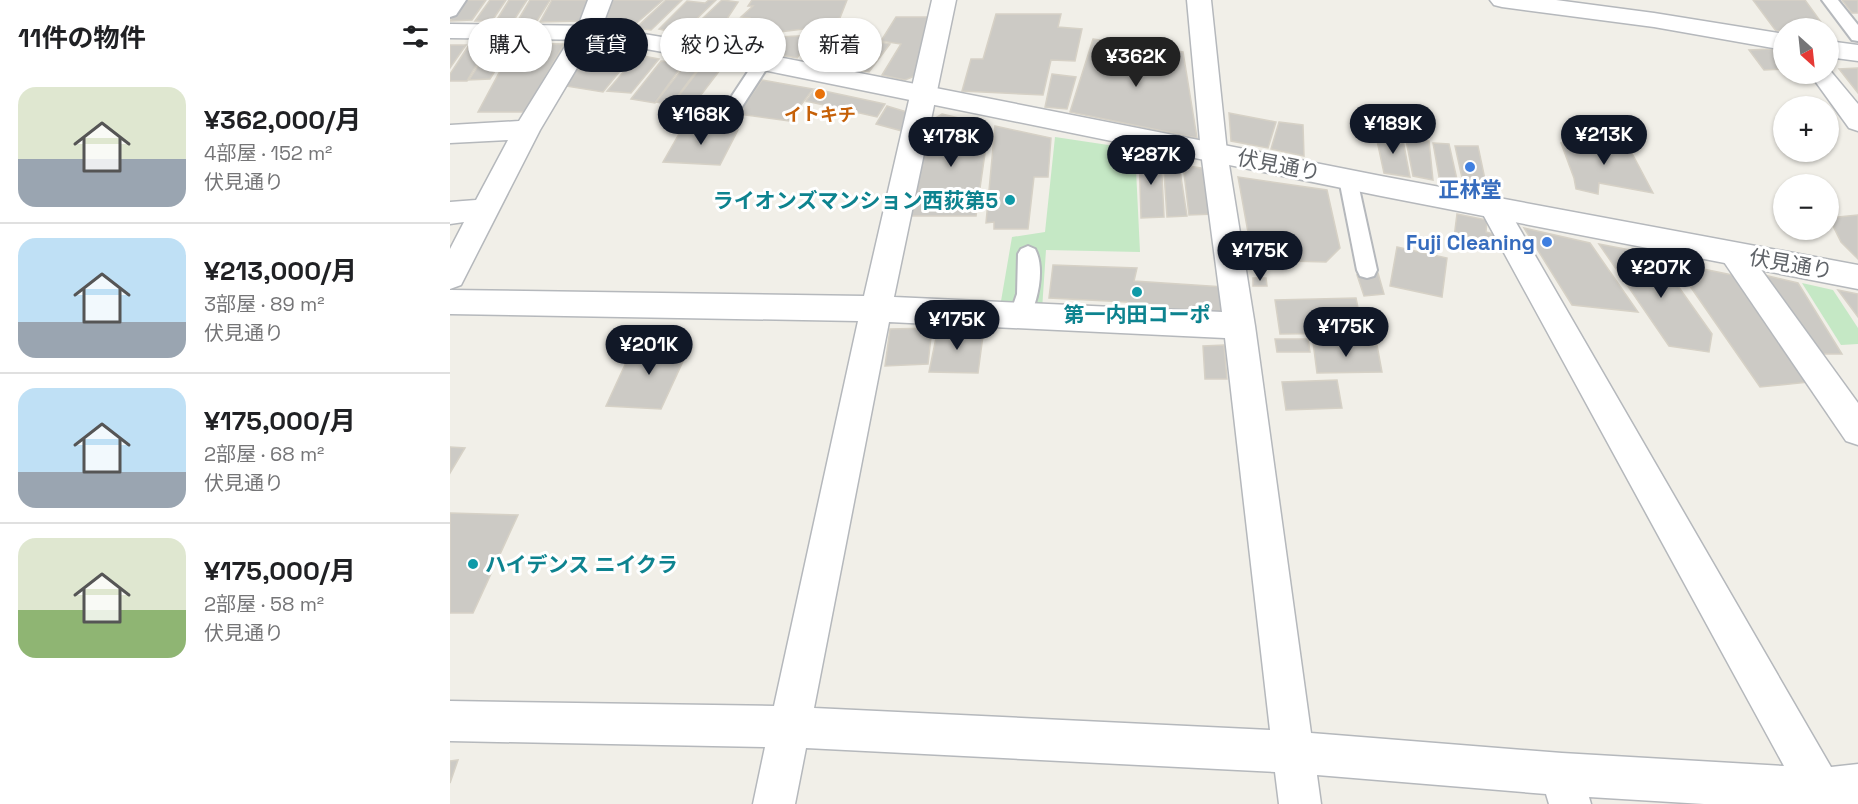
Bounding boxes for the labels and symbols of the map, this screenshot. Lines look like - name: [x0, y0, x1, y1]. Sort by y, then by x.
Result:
- north arrow: [1773, 18, 1839, 84]
- pin: ¥362K: [1094, 37, 1178, 88]
- marker: イトキチ: [813, 87, 827, 101]
- pin: ¥168K: [659, 95, 743, 146]
- place label: イトキチ: [784, 103, 856, 126]
- pin: ¥189K: [1351, 104, 1435, 155]
- pin: ¥213K: [1562, 115, 1646, 166]
- pin: ¥178K: [909, 117, 993, 168]
- pin: ¥287K: [1109, 135, 1193, 186]
- street label: 伏見通り: [1235, 144, 1323, 186]
- marker: 正林堂: [1463, 160, 1477, 174]
- place label: 正林堂: [1439, 176, 1502, 203]
- place label: ライオンズマンション西荻第5: [713, 187, 998, 214]
- marker: ライオンズマンション西荻第5: [1003, 193, 1017, 207]
- place label: Fuji Cleaning: [1406, 229, 1535, 256]
- pin: ¥175K: [1218, 231, 1302, 282]
- marker: Fuji Cleaning: [1540, 235, 1554, 249]
- street label: 伏見通り: [1747, 243, 1835, 285]
- pin: ¥207K: [1619, 248, 1703, 299]
- marker: 第一内田コーポ: [1130, 285, 1144, 299]
- pin: ¥175K: [915, 300, 999, 351]
- place label: 第一内田コーポ: [1064, 301, 1211, 328]
- pin: ¥175K: [1304, 307, 1388, 358]
- pin: ¥201K: [607, 325, 691, 376]
- place label: ハイデンス ニイクラ: [485, 551, 678, 578]
- marker: ハイデンス ニイクラ: [466, 557, 480, 571]

